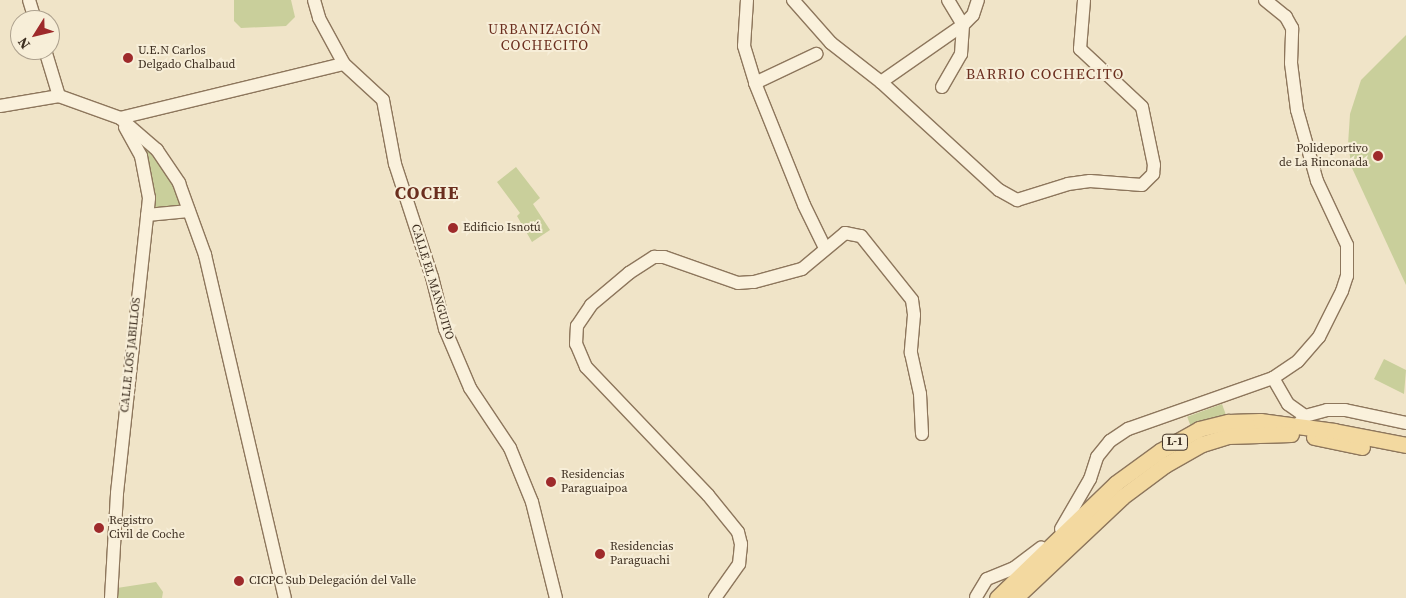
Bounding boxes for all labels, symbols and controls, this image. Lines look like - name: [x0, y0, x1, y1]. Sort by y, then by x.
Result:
- north arrow: [10, 10, 60, 60]
- district label: URBANIZACIÓN COCHECITO: [487, 21, 603, 54]
- text: N: [13, 33, 35, 53]
- place label: U.E.N Carlos Delgado Chalbaud: [138, 44, 235, 72]
- marker: U.E.N Carlos Delgado Chalbaud: [122, 52, 134, 64]
- district label: BARRIO COCHECITO: [964, 65, 1126, 83]
- place label: Polideportivo de La Rinconada: [1279, 142, 1368, 170]
- marker: Polideportivo de La Rinconada: [1372, 150, 1384, 162]
- district label: COCHE: [394, 182, 460, 204]
- place label: Edificio Isnotú: [463, 221, 541, 235]
- street label: CALLE EL MANGUITO: [408, 222, 456, 342]
- marker: Edificio Isnotú: [447, 222, 459, 234]
- street label: CALLE LOS JABILLOS: [118, 297, 144, 413]
- road number: L-1: [1161, 434, 1189, 451]
- place label: Residencias Paraguaipoa: [561, 468, 628, 496]
- marker: Residencias Paraguaipoa: [545, 476, 557, 488]
- place label: Registro Civil de Coche: [109, 514, 185, 542]
- marker: Registro Civil de Coche: [93, 522, 105, 534]
- place label: Residencias Paraguachi: [610, 540, 674, 568]
- marker: Residencias Paraguachi: [594, 548, 606, 560]
- place label: CICPC Sub Delegación del Valle: [249, 574, 417, 588]
- marker: CICPC Sub Delegación del Valle: [233, 575, 245, 587]

